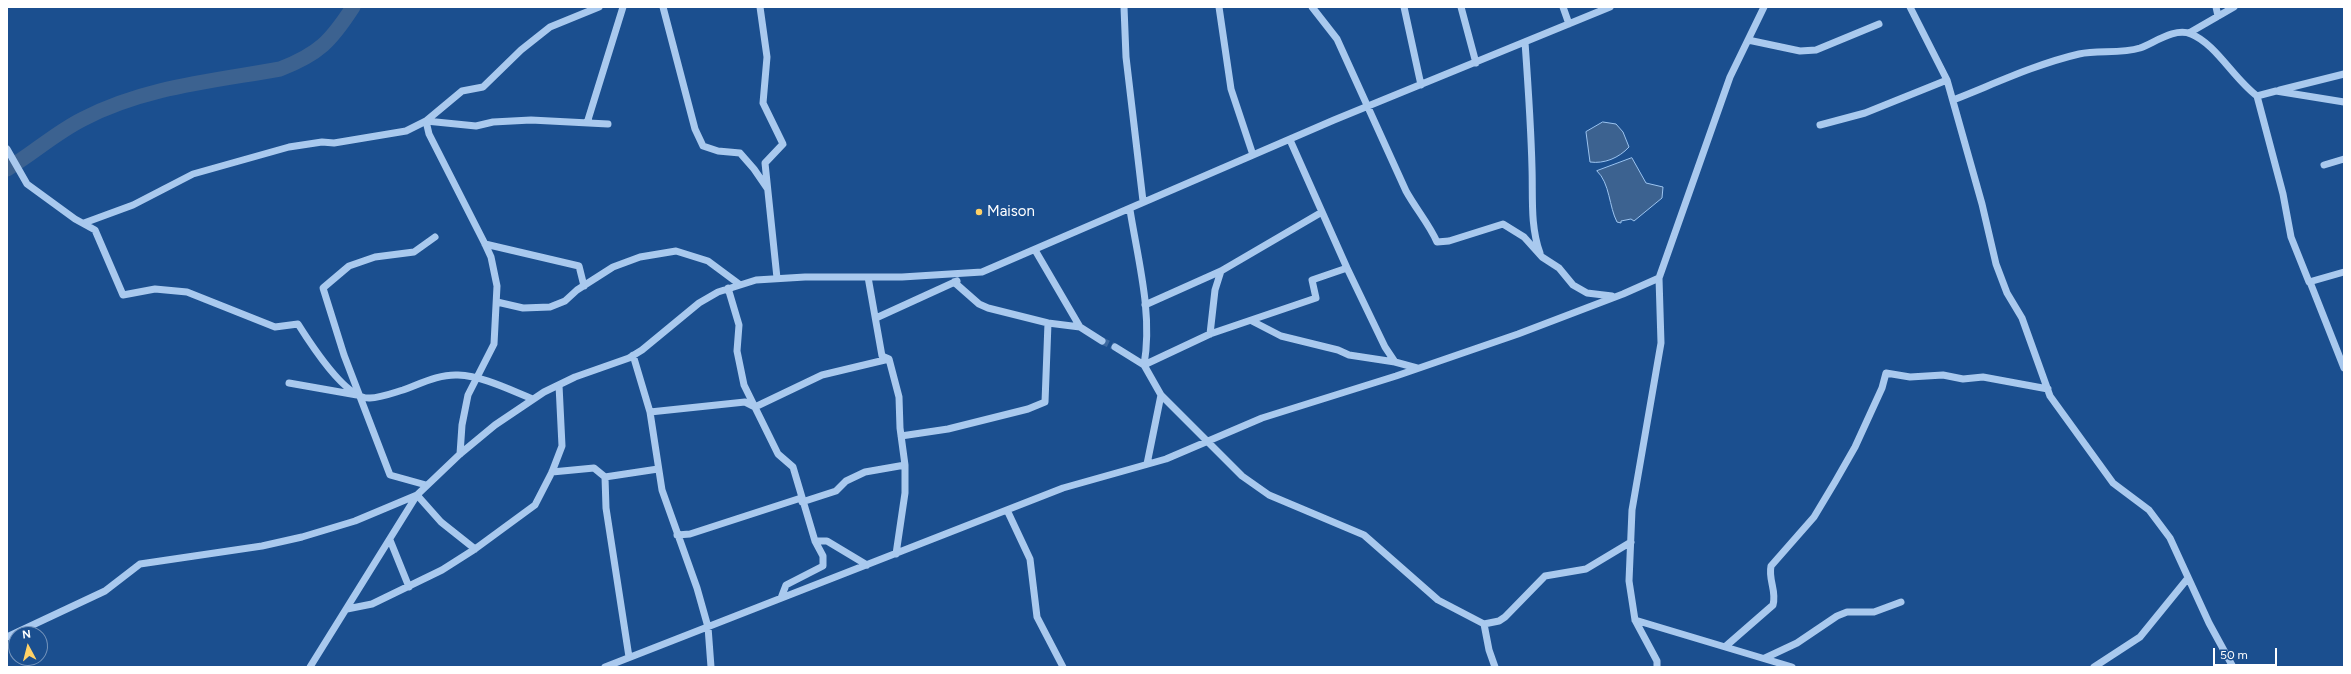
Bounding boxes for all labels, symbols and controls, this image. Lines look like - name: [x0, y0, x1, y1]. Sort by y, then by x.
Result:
- place label: Maison: [987, 203, 1035, 221]
- marker: Maison: [974, 207, 984, 217]
- north arrow: [8, 626, 48, 666]
- text: N: [22, 628, 32, 642]
- scale bar: [2215, 640, 2279, 666]
- text: 50 m: [2220, 648, 2248, 662]

